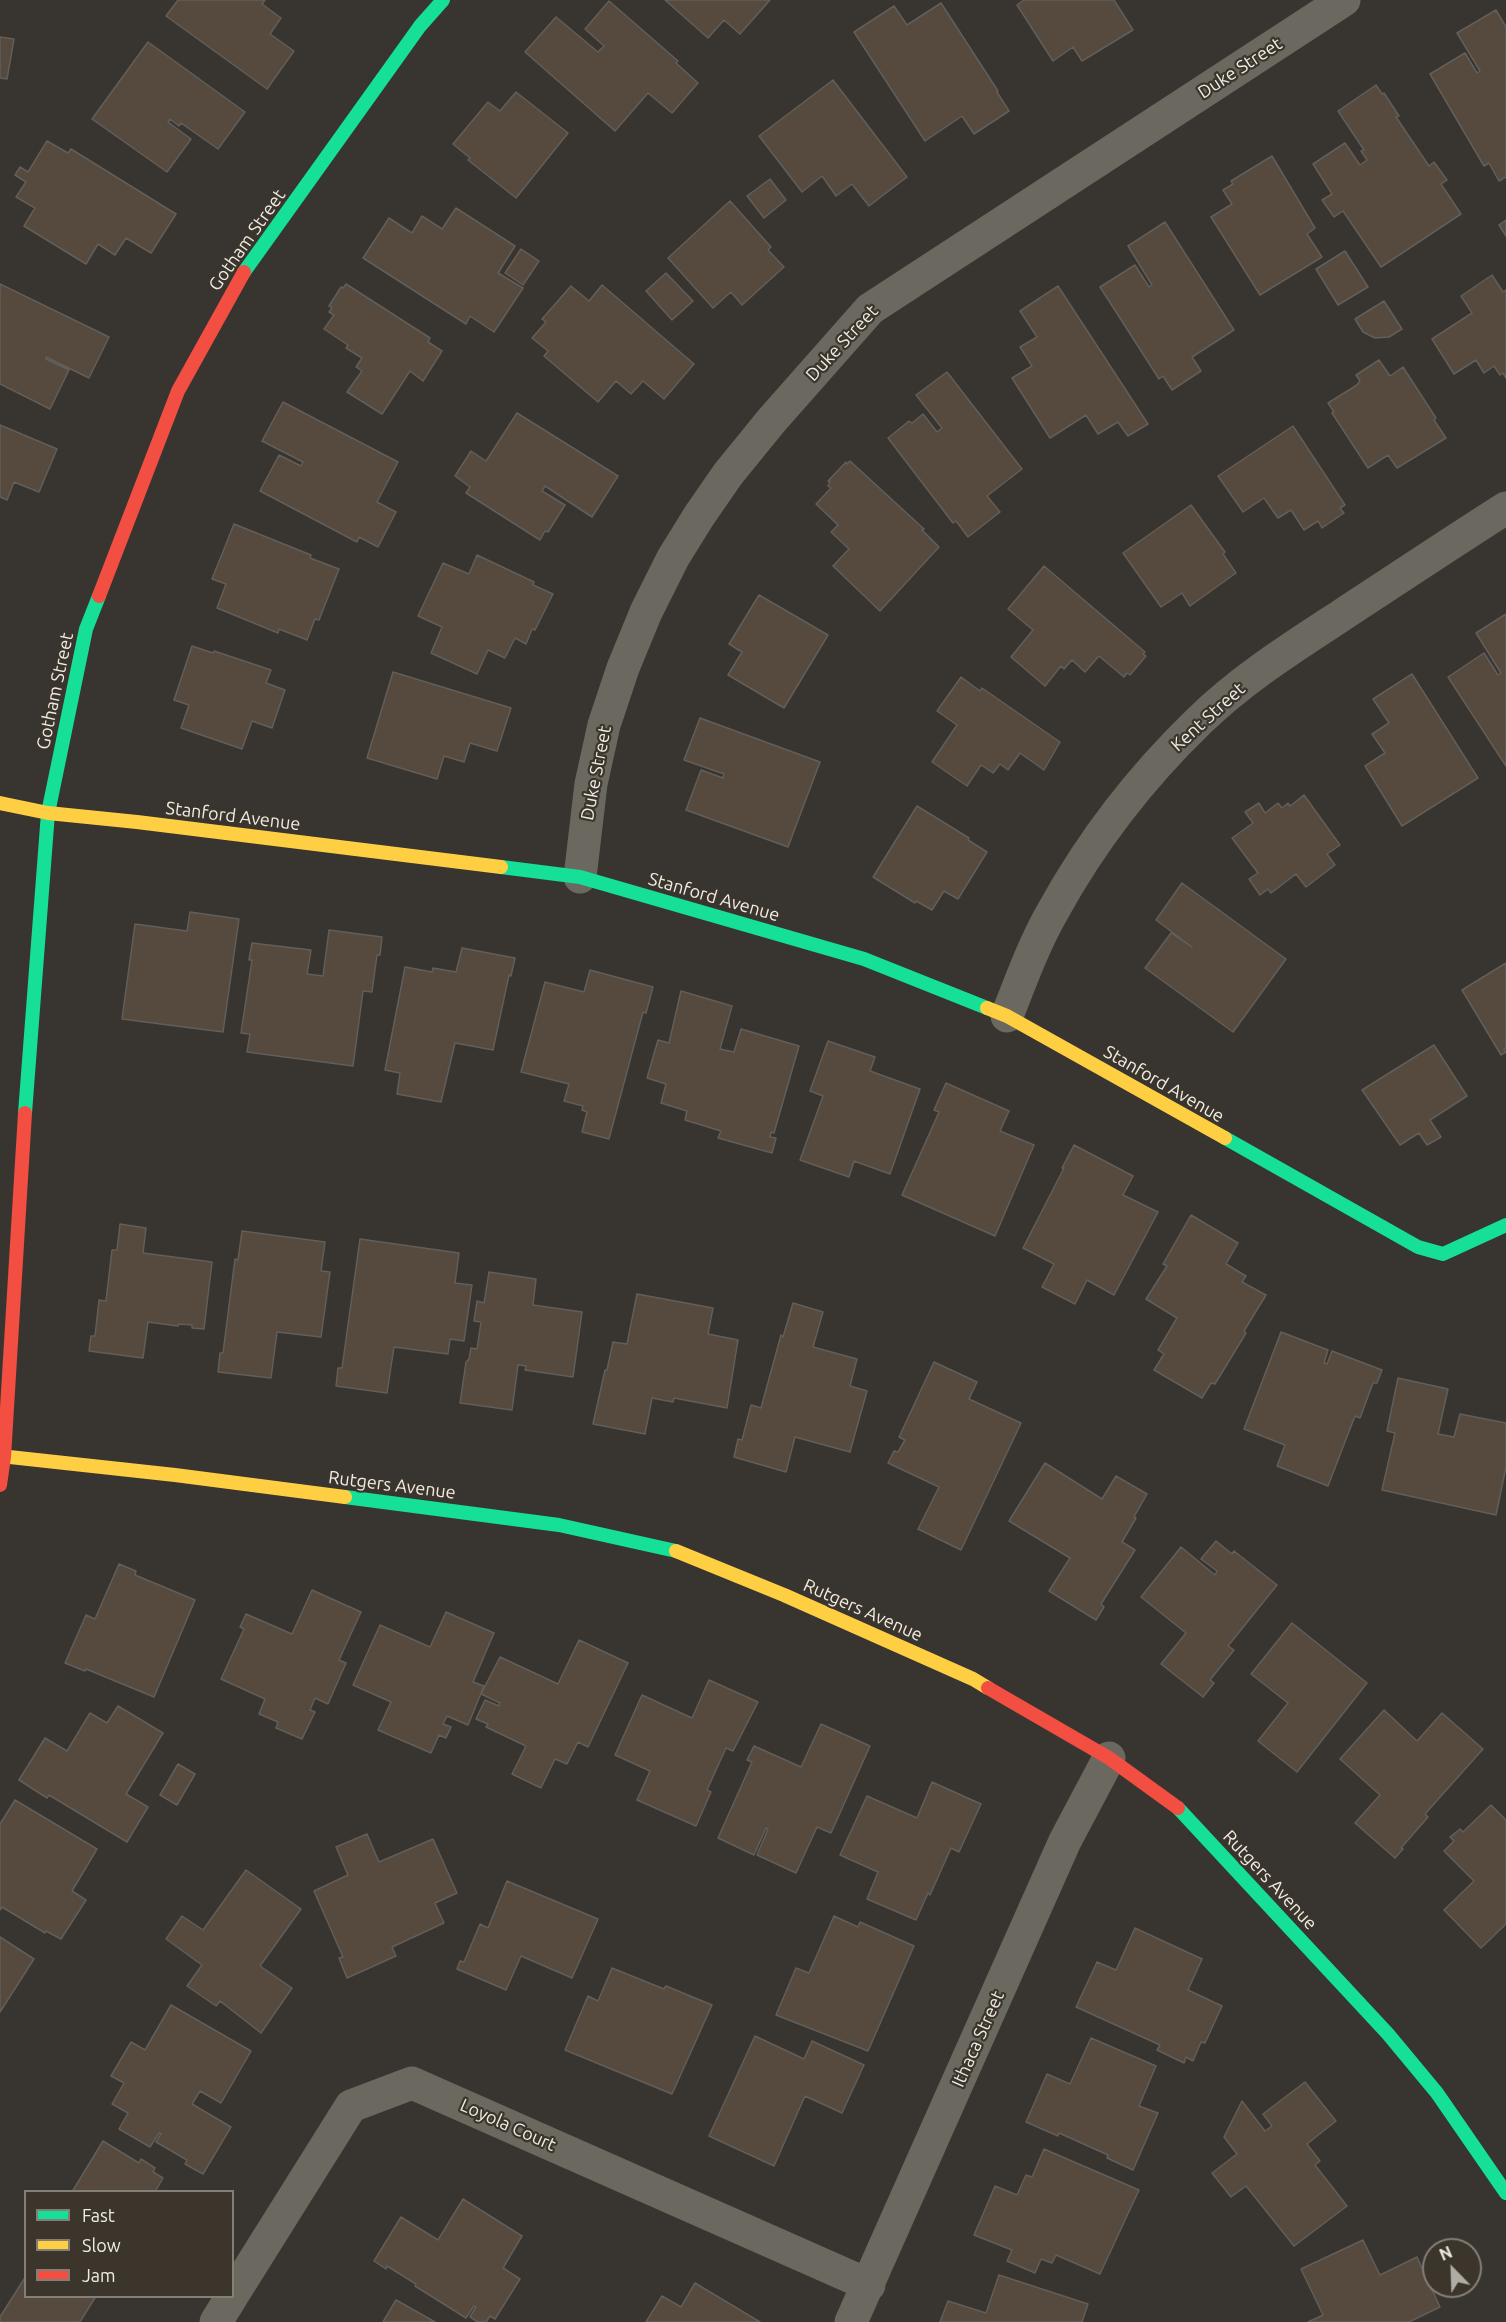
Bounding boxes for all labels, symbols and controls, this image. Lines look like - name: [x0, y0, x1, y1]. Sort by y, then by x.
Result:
- street label: Duke Street: [1194, 33, 1286, 103]
- street label: Gotham Street: [204, 185, 290, 295]
- street label: Duke Street: [801, 300, 883, 386]
- street label: Gotham Street: [32, 631, 78, 751]
- street label: Kent Street: [1166, 678, 1250, 756]
- street label: Duke Street: [576, 724, 616, 822]
- street label: Stanford Avenue: [164, 797, 302, 835]
- street label: Stanford Avenue: [646, 868, 782, 926]
- street label: Stanford Avenue: [1100, 1041, 1228, 1127]
- street label: Rutgers Avenue: [327, 1466, 457, 1504]
- street label: Rutgers Avenue: [800, 1574, 926, 1646]
- street label: Rutgers Avenue: [1218, 1826, 1322, 1934]
- street label: Ithaca Street: [947, 1987, 1009, 2091]
- street label: Loyola Court: [457, 2094, 559, 2156]
- legend: [24, 2190, 234, 2298]
- text: Fast: [82, 2205, 115, 2225]
- text: Slow: [82, 2235, 121, 2255]
- north arrow: [1422, 2238, 1482, 2298]
- text: N: [1437, 2243, 1455, 2264]
- text: Jam: [82, 2265, 116, 2285]

